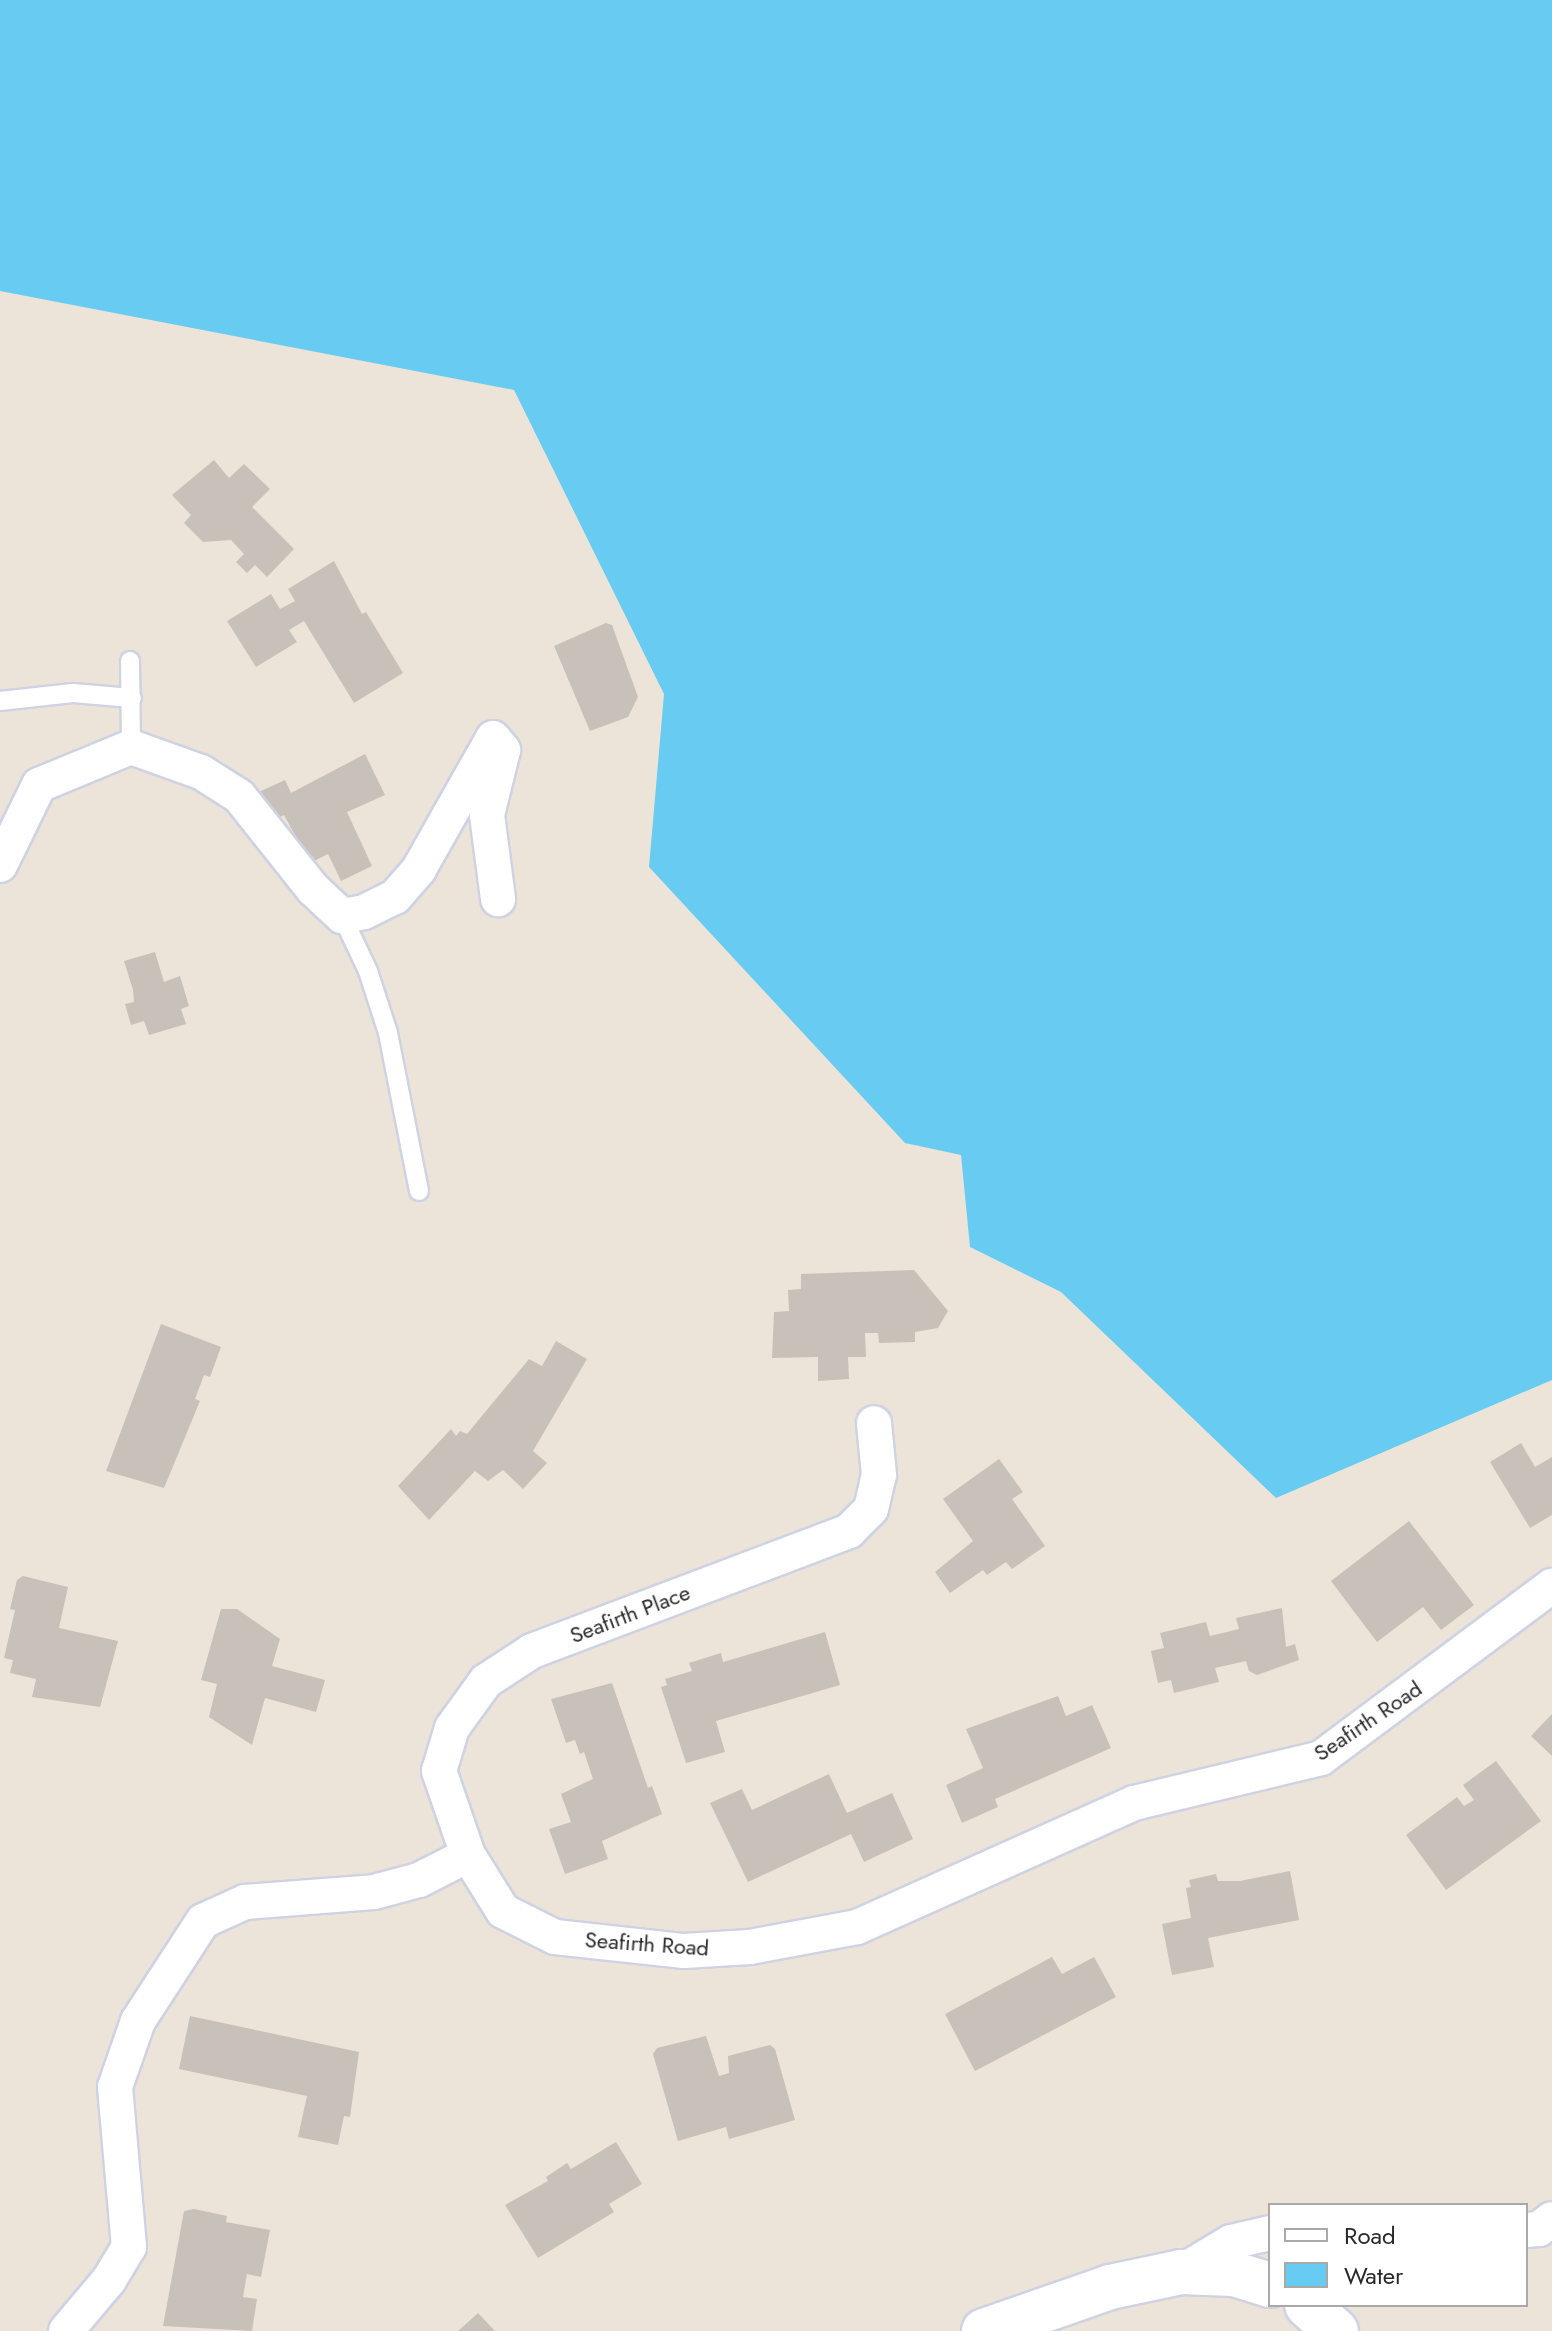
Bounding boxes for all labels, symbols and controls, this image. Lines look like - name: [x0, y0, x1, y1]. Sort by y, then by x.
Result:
- street label: Seafirth Place: [566, 1579, 694, 1649]
- street label: Seafirth Road: [1309, 1675, 1427, 1767]
- street label: Seafirth Road: [584, 1926, 710, 1962]
- legend: [1268, 2203, 1528, 2307]
- text: Road: [1344, 2218, 1396, 2253]
- text: Water: [1344, 2258, 1403, 2293]

